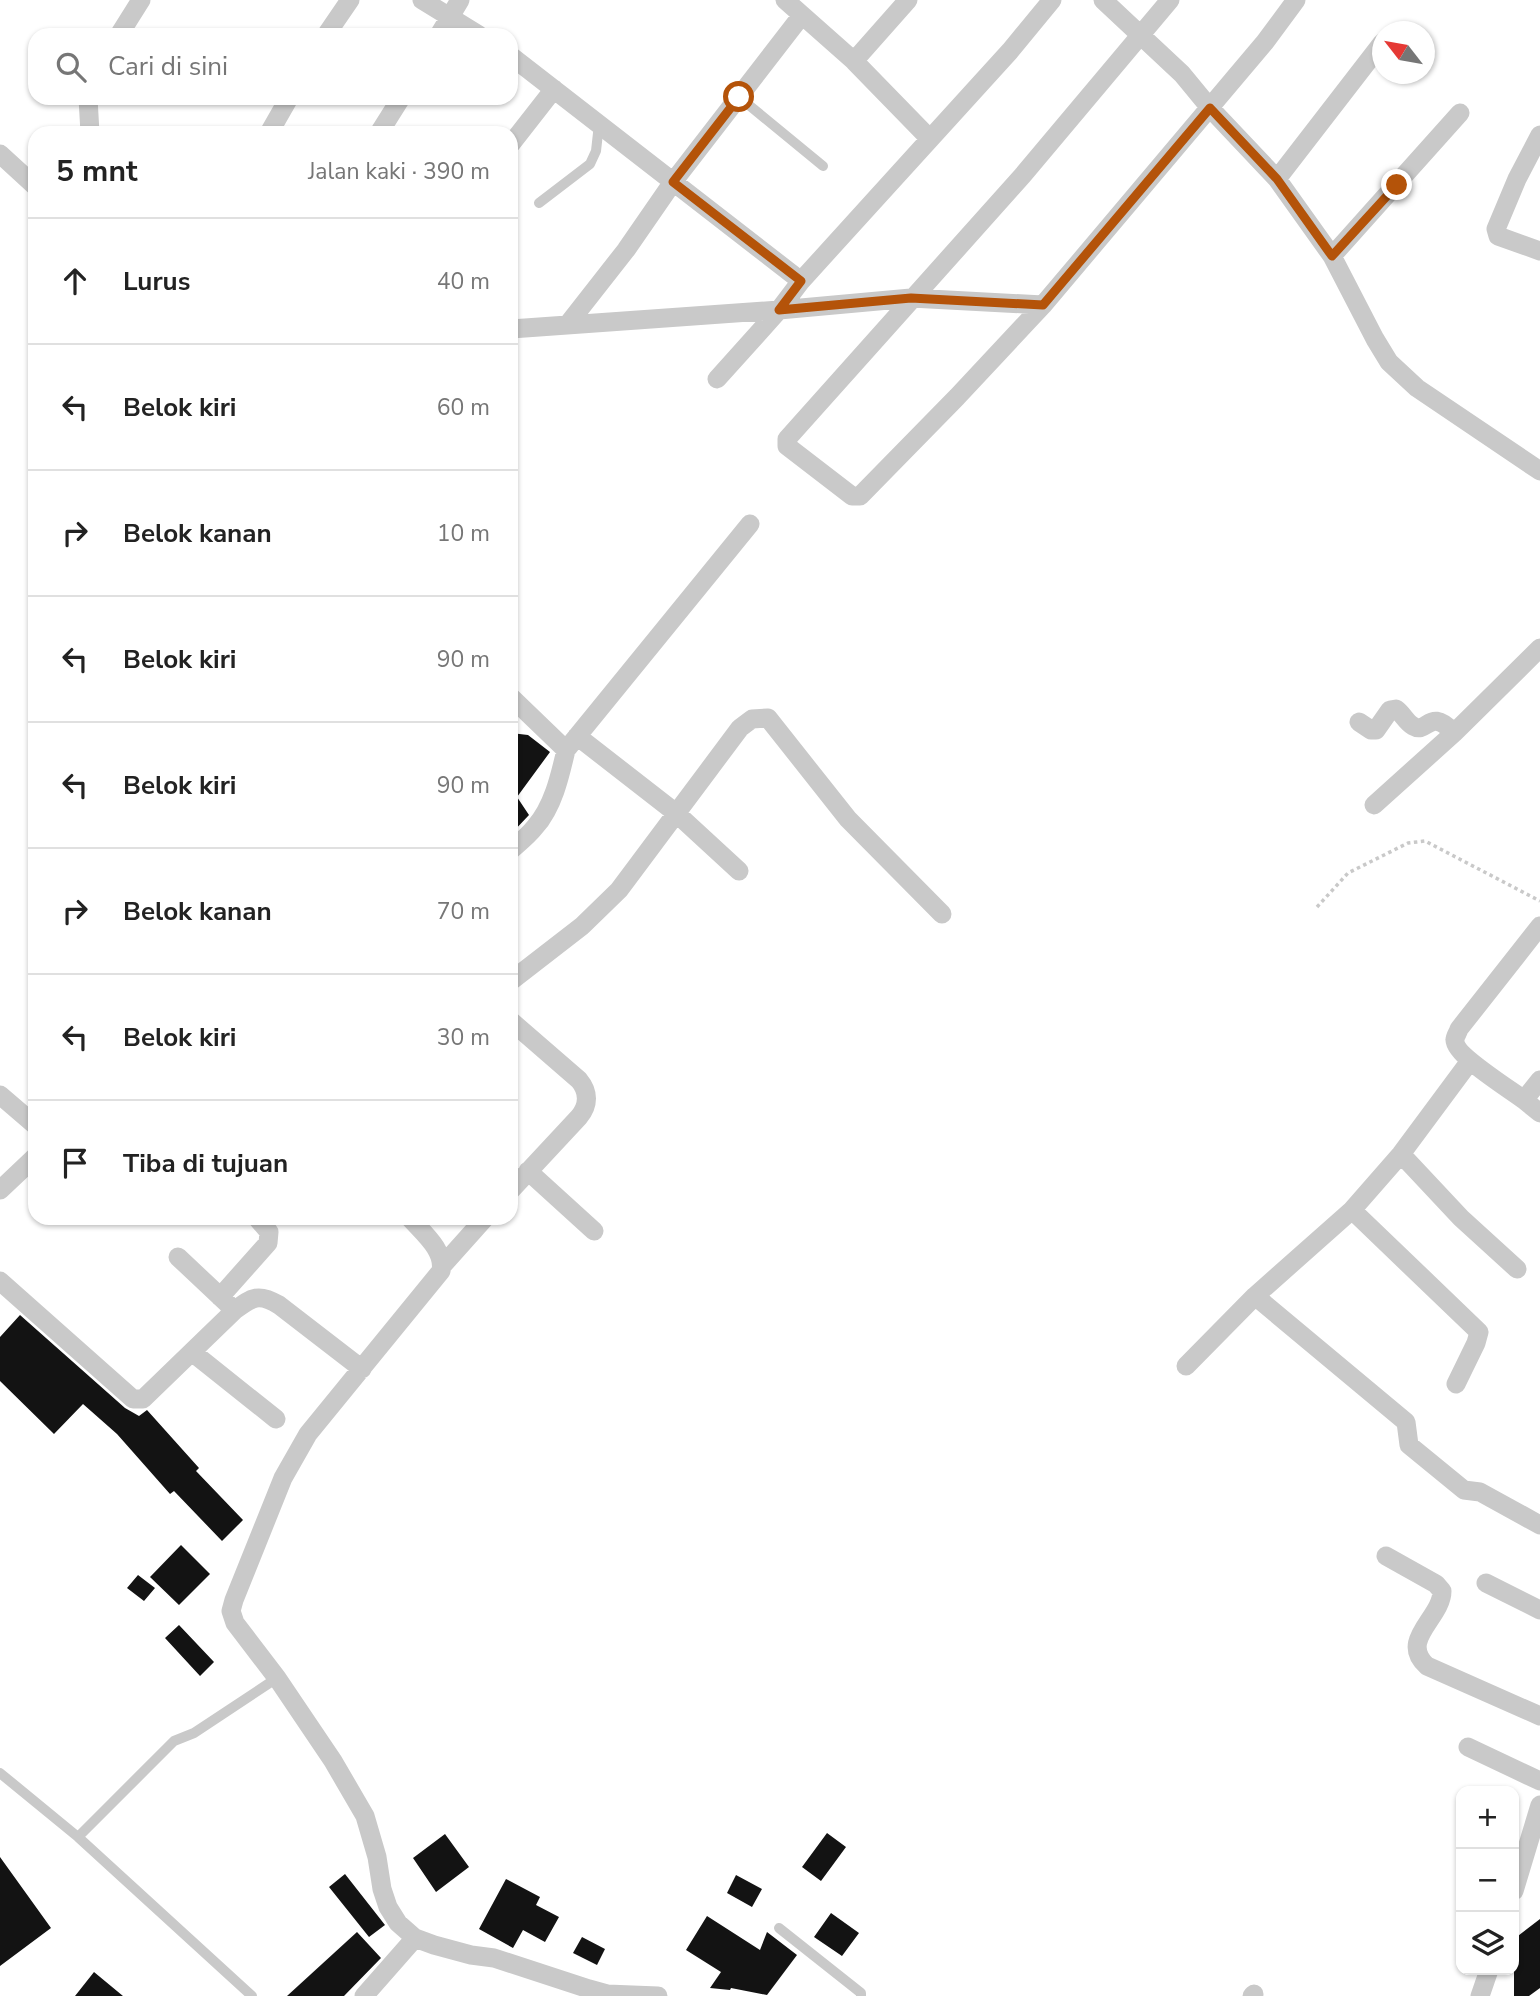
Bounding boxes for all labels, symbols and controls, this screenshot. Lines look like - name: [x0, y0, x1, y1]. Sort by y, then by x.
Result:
- north arrow: [1372, 21, 1435, 84]
- search box: [28, 28, 518, 105]
- icon: search: [52, 48, 90, 86]
- text: Cari di sini: [108, 49, 228, 84]
- route start: [723, 81, 754, 112]
- text: 5 mnt: [56, 151, 137, 192]
- text: Jalan kaki · 390 m: [308, 156, 490, 187]
- route end: [1381, 169, 1412, 200]
- icon: ahead: [56, 262, 94, 300]
- text: Lurus: [123, 264, 190, 299]
- text: 40 m: [437, 266, 490, 297]
- icon: left: [56, 388, 94, 426]
- text: Belok kiri: [123, 390, 236, 425]
- text: 60 m: [437, 392, 490, 423]
- icon: right: [56, 514, 94, 552]
- text: Belok kanan: [123, 516, 272, 551]
- text: 10 m: [437, 518, 490, 549]
- icon: left: [56, 640, 94, 678]
- text: Belok kiri: [123, 642, 236, 677]
- text: 90 m: [437, 644, 490, 675]
- icon: left: [56, 766, 94, 804]
- text: Belok kiri: [123, 768, 236, 803]
- text: 90 m: [437, 770, 490, 801]
- icon: right: [56, 892, 94, 930]
- text: Belok kanan: [123, 894, 272, 929]
- text: 70 m: [437, 896, 490, 927]
- icon: left: [56, 1018, 94, 1056]
- text: Belok kiri: [123, 1020, 236, 1055]
- text: 30 m: [437, 1022, 490, 1053]
- icon: arrive: [56, 1144, 94, 1182]
- text: Tiba di tujuan: [123, 1146, 288, 1181]
- map controls: [1456, 1786, 1519, 1975]
- button: +: [1456, 1786, 1519, 1849]
- button: −: [1456, 1849, 1519, 1912]
- button: layers: [1456, 1912, 1519, 1975]

